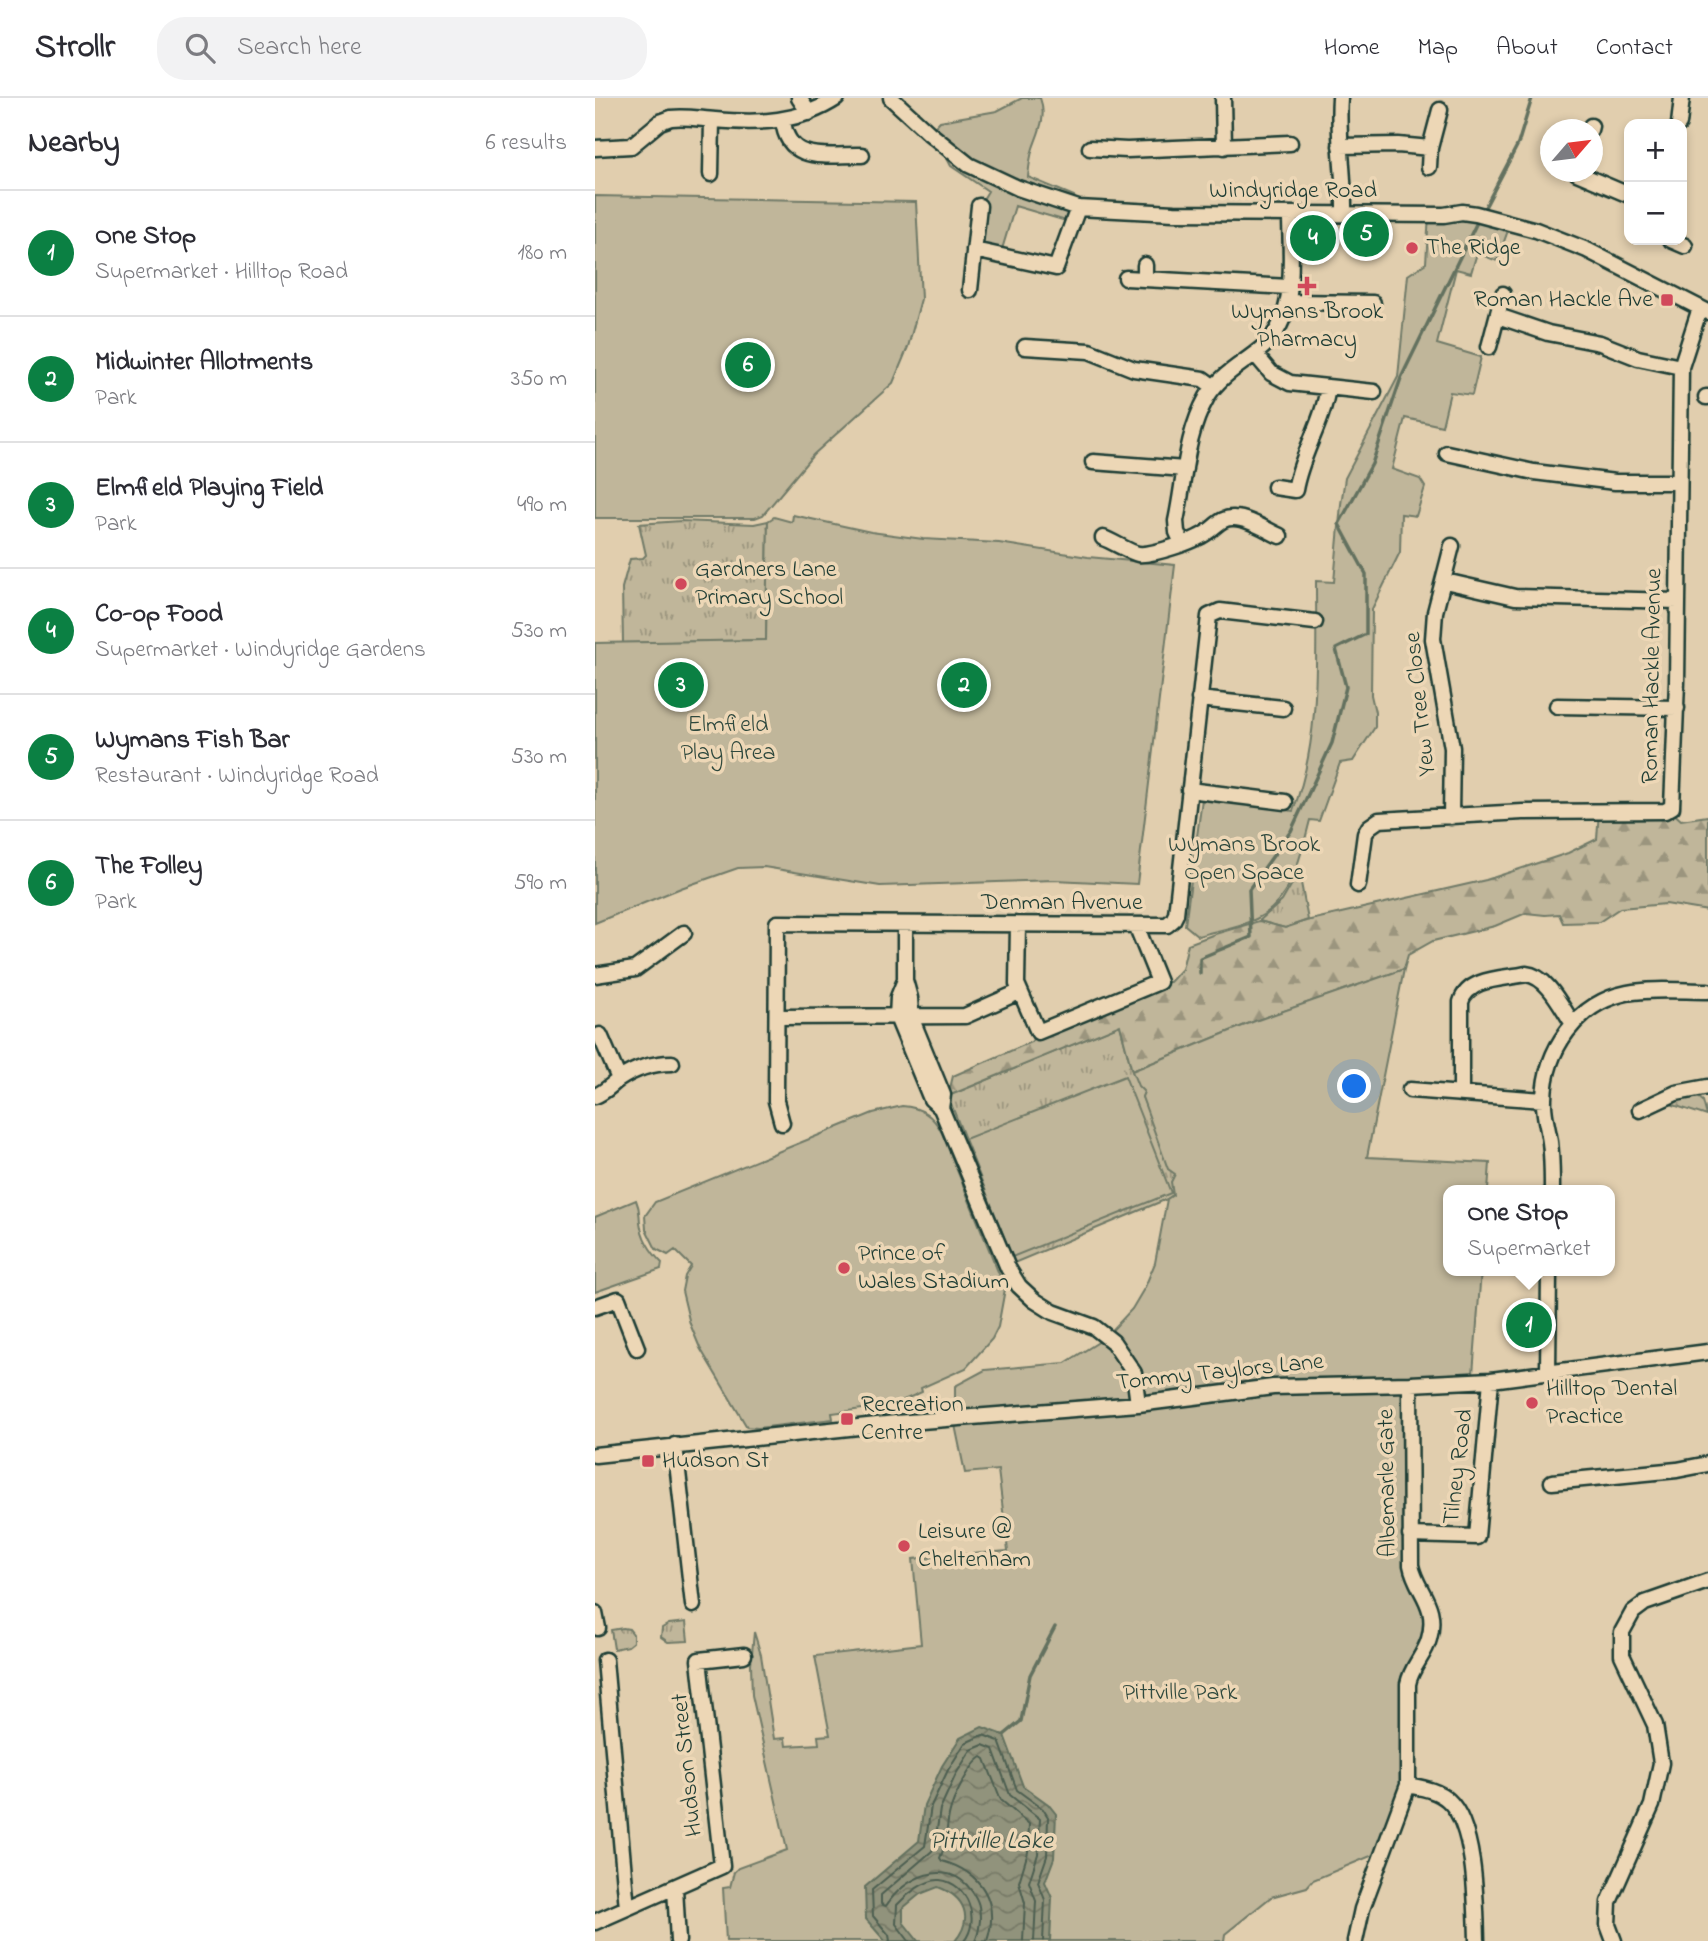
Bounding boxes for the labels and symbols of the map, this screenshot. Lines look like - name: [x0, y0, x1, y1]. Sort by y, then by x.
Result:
- north arrow: [1540, 119, 1603, 182]
- street label: Windyridge Road: [1209, 174, 1377, 210]
- pin: 5: [1343, 208, 1389, 260]
- pin: 4: [1290, 212, 1336, 264]
- place label: The Ridge: [1426, 231, 1521, 266]
- marker: The Ridge: [1404, 240, 1420, 256]
- marker: Wymans Brook Pharmacy: [1299, 278, 1315, 294]
- place label: Roman Hackle Ave: [1473, 283, 1653, 318]
- marker: Roman Hackle Ave: [1659, 292, 1675, 308]
- place label: Wymans Brook Pharmacy: [1231, 295, 1383, 359]
- pin: 6: [725, 339, 771, 391]
- place label: Gardners Lane Primary School: [695, 553, 843, 617]
- street label: Roman Hackle Avenue: [1634, 568, 1672, 784]
- marker: Gardners Lane Primary School: [673, 576, 689, 592]
- street label: Yew Tree Close: [1396, 630, 1446, 778]
- pin: 3: [658, 659, 704, 711]
- pin: 2: [941, 659, 987, 711]
- park label: Elmfield Play Area: [681, 708, 775, 772]
- park label: Wymans Brook Open Space: [1168, 828, 1320, 891]
- street label: Denman Avenue: [980, 886, 1143, 921]
- your location: [1337, 1069, 1371, 1103]
- place label: Prince of Wales Stadium: [858, 1237, 1009, 1300]
- marker: Prince of Wales Stadium: [836, 1260, 852, 1276]
- pin: 1: [1506, 1299, 1552, 1351]
- street label: Tommy Taylors Lane: [1114, 1345, 1326, 1402]
- place label: Hilltop Dental Practice: [1546, 1372, 1677, 1435]
- place label: Recreation Centre: [861, 1388, 964, 1451]
- marker: Hilltop Dental Practice: [1524, 1395, 1540, 1411]
- street label: Tilney Road: [1435, 1407, 1485, 1527]
- street label: Albemarle Gate: [1369, 1408, 1407, 1558]
- marker: Recreation Centre: [839, 1411, 855, 1427]
- place label: Hudson St: [662, 1444, 769, 1479]
- marker: Hudson St: [640, 1453, 656, 1469]
- place label: Leisure @ Cheltenham: [918, 1515, 1031, 1578]
- marker: Leisure @ Cheltenham: [896, 1538, 912, 1554]
- park label: Pittville Park: [1123, 1676, 1238, 1711]
- street label: Hudson Street: [663, 1692, 713, 1838]
- water label: Pittville Lake: [929, 1823, 1054, 1861]

